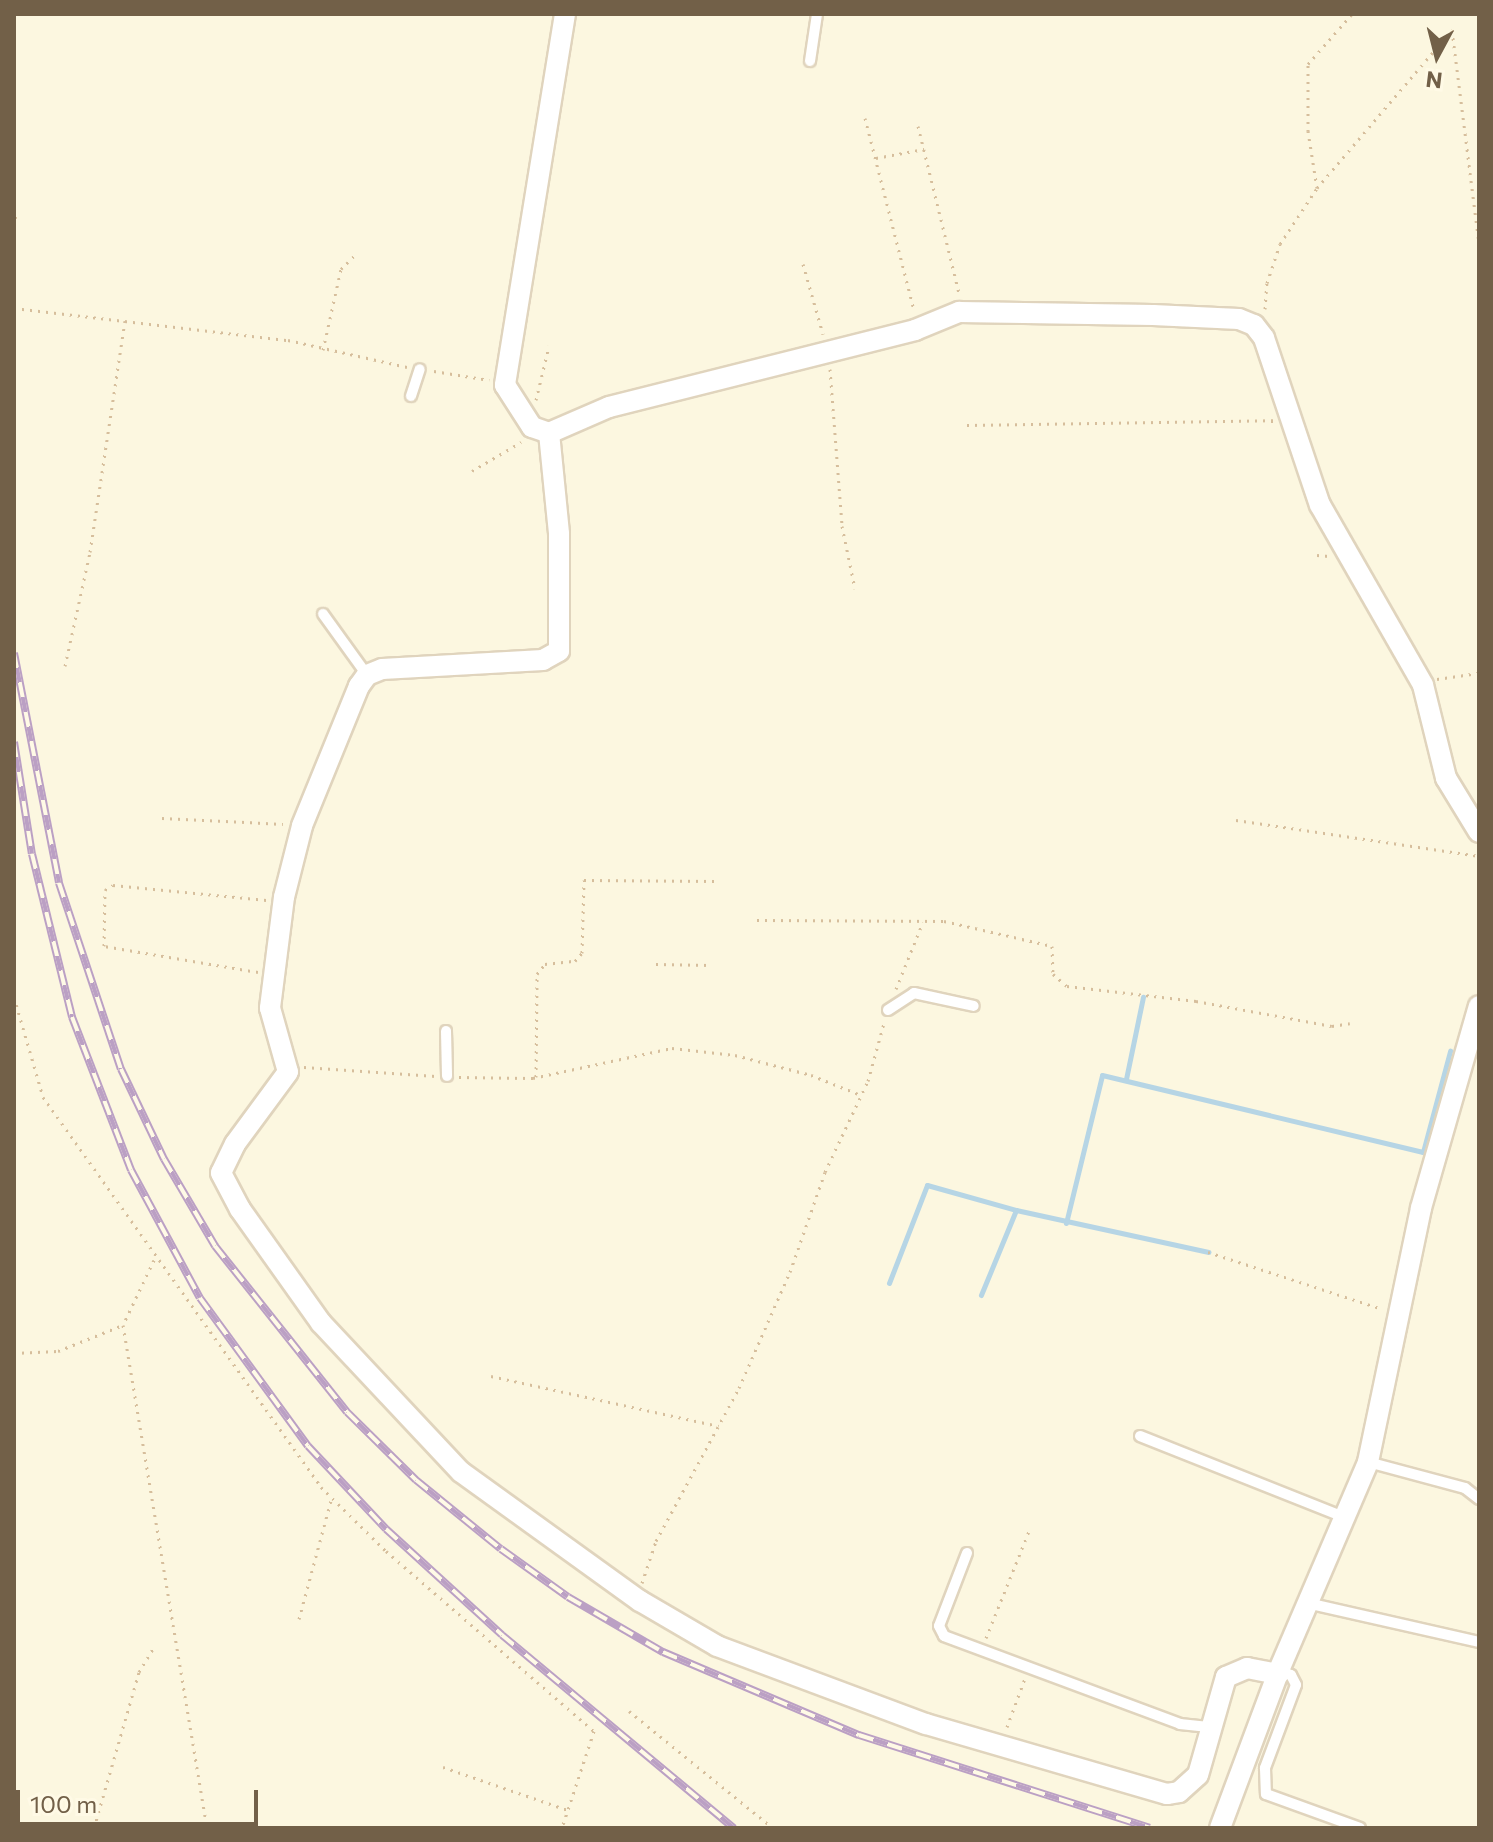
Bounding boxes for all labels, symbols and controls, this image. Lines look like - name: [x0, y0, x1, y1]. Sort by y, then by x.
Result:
- north arrow: [1397, 16, 1477, 96]
- text: N: [1424, 66, 1444, 95]
- scale bar: [20, 1774, 262, 1824]
- text: 100 m: [30, 1789, 97, 1818]

